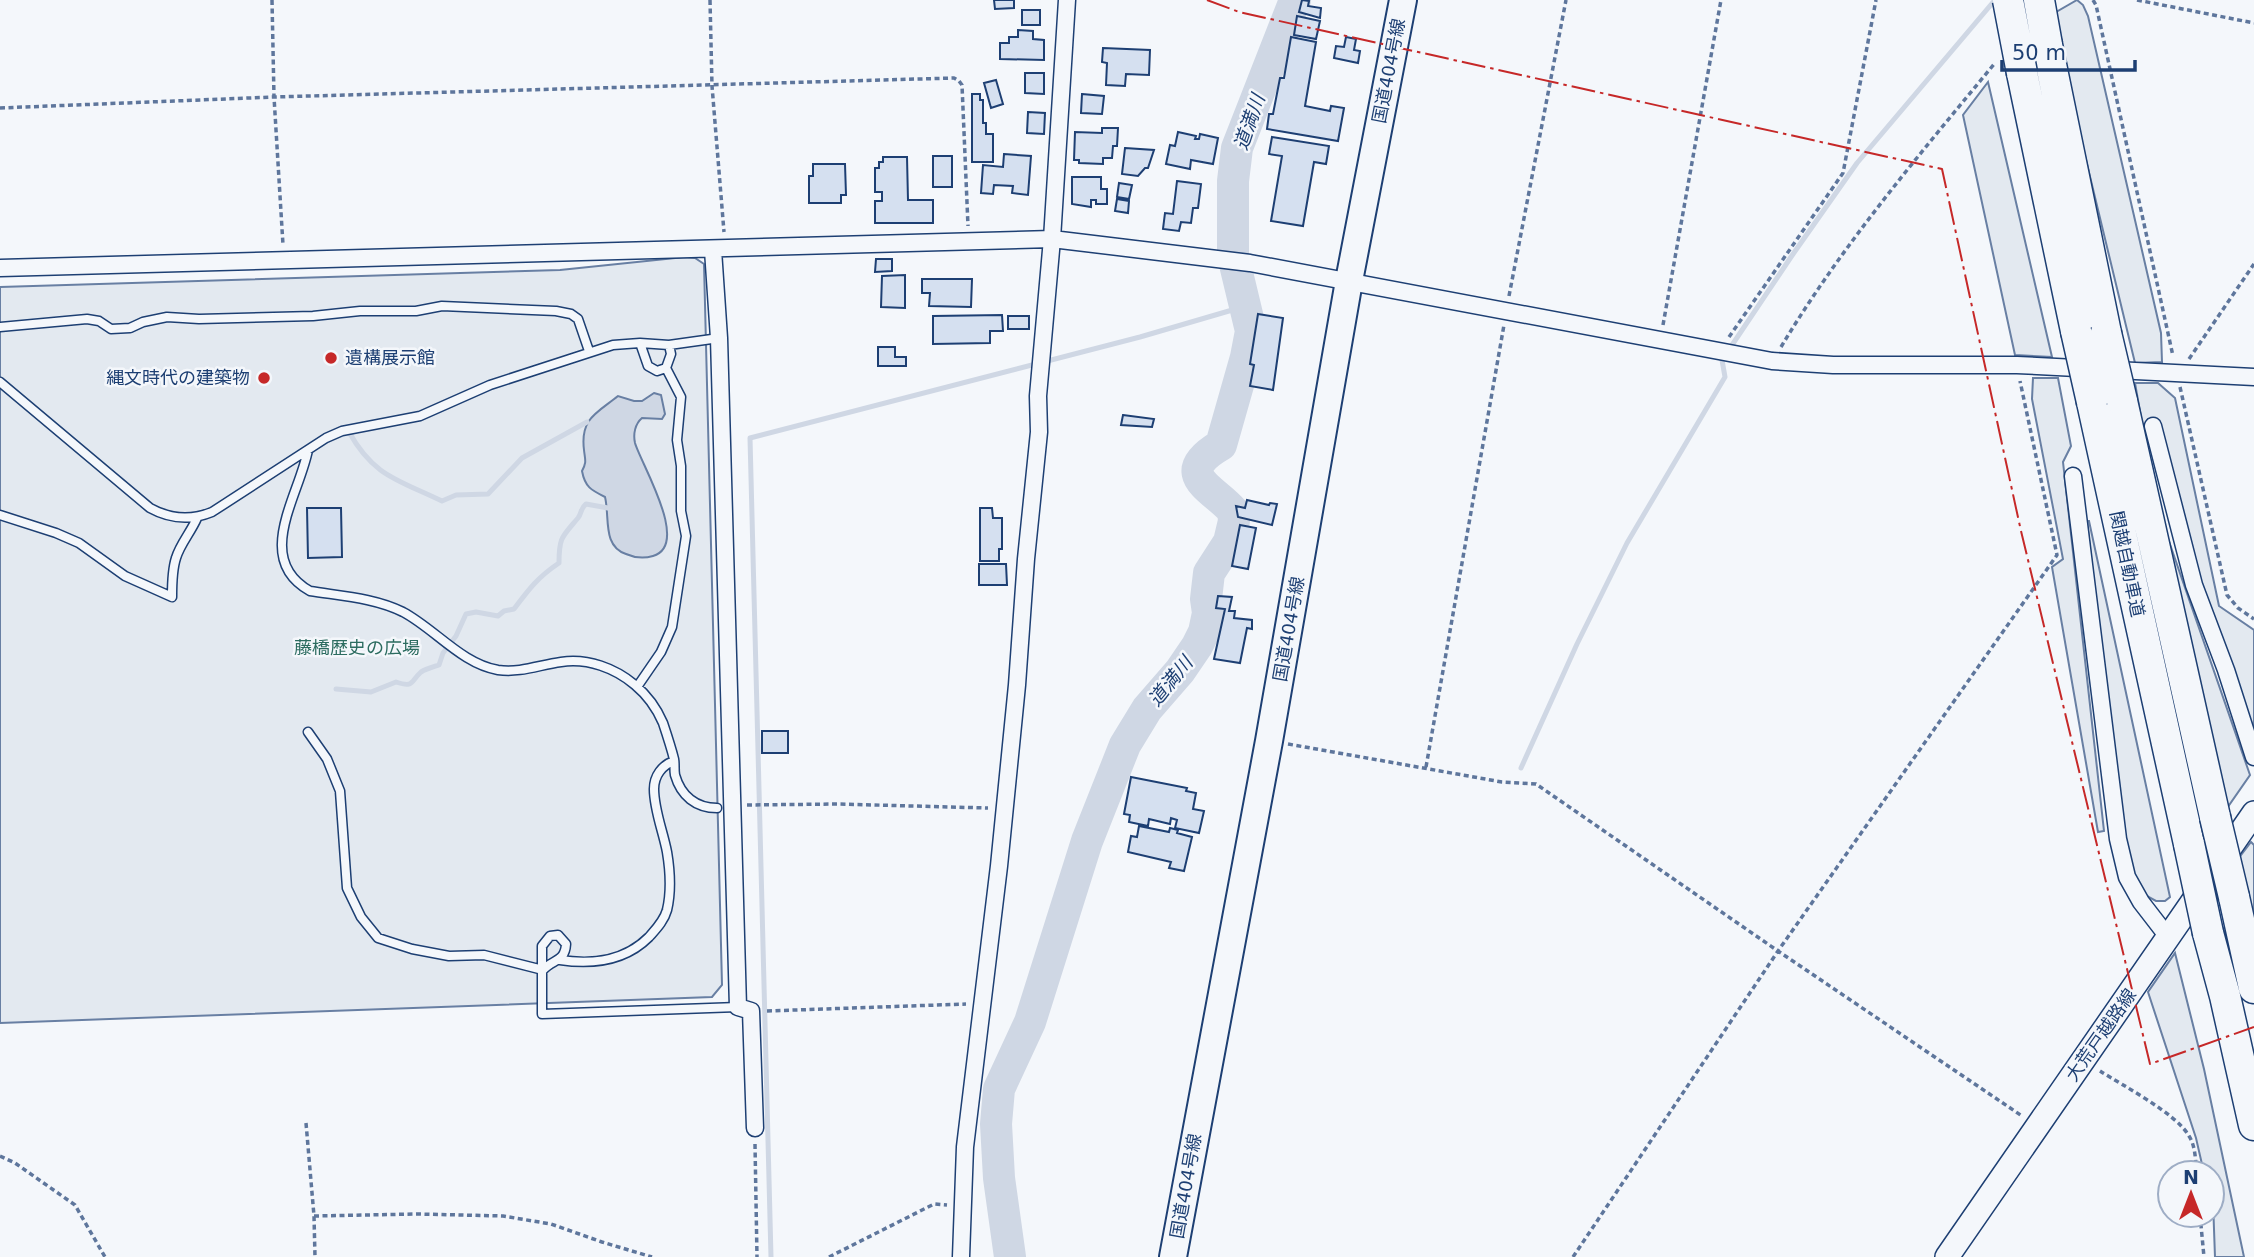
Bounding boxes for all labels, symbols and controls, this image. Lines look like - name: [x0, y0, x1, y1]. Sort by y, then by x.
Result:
- street label: 国道404号線: [1368, 17, 1409, 125]
- scale bar: [2002, 28, 2135, 72]
- text: 50 m: [2012, 41, 2066, 65]
- water label: 道満川: [1229, 90, 1269, 153]
- place label: 遺構展示館: [345, 347, 435, 368]
- marker: 遺構展示館: [323, 350, 339, 366]
- place label: 縄文時代の建築物: [106, 367, 250, 388]
- marker: 縄文時代の建築物: [256, 370, 272, 386]
- street label: 関越自動車道: [2106, 509, 2149, 619]
- street label: 国道404号線: [1269, 575, 1308, 683]
- park label: 藤橋歴史の広場: [294, 637, 420, 658]
- water label: 道満川: [1144, 650, 1198, 710]
- street label: 大荒戸越路線: [2061, 984, 2140, 1085]
- street label: 国道404号線: [1166, 1132, 1205, 1240]
- north arrow: [2156, 1159, 2226, 1229]
- text: N: [2183, 1166, 2199, 1188]

